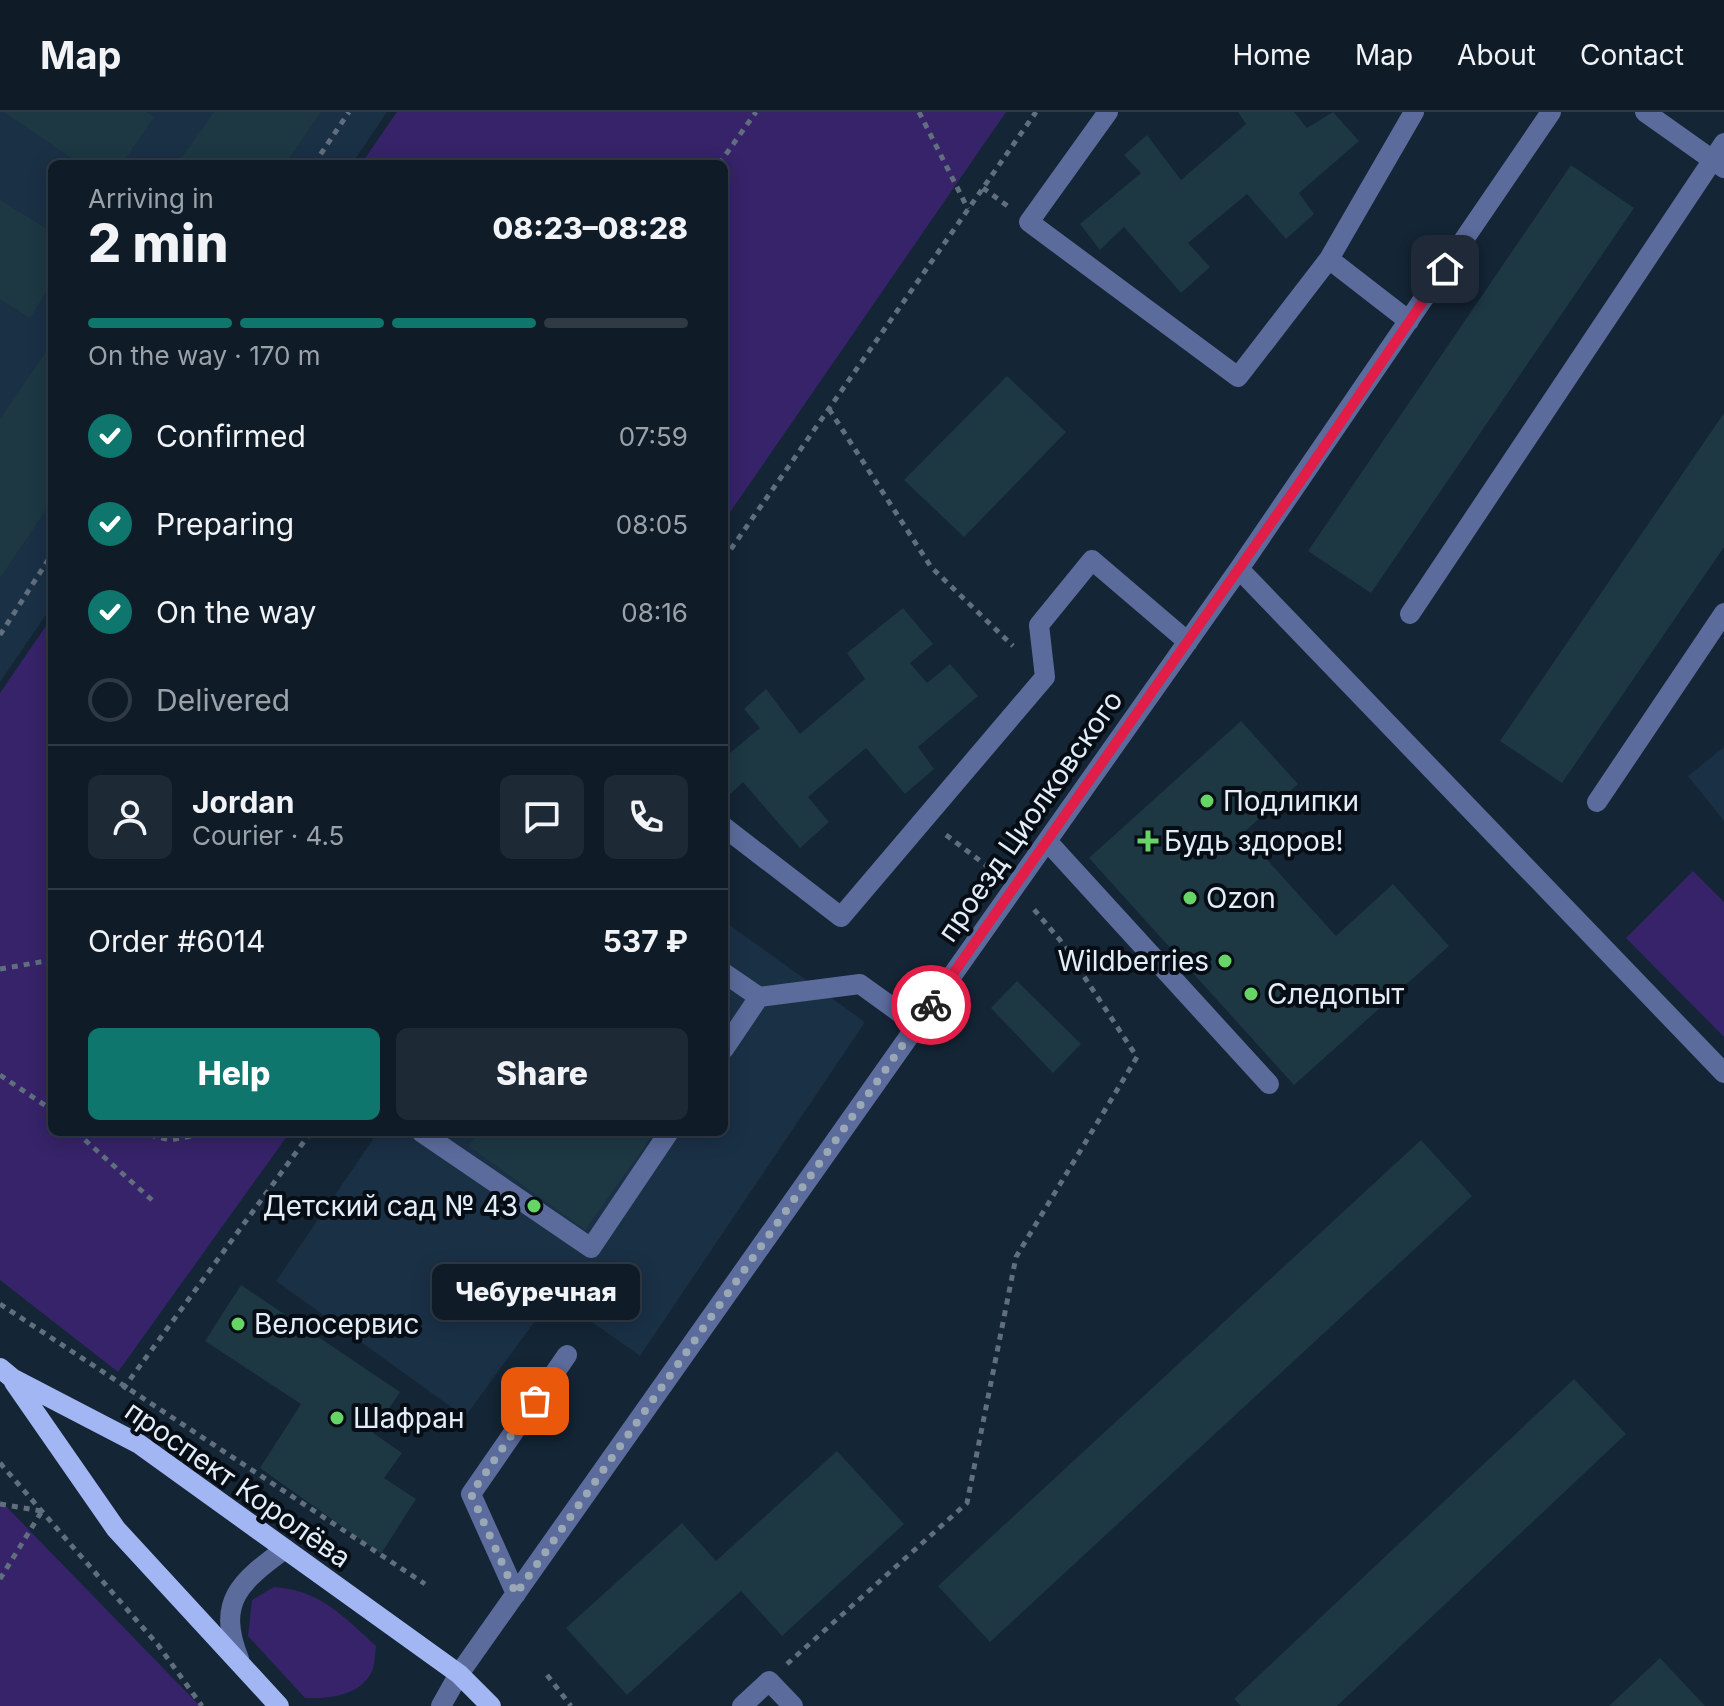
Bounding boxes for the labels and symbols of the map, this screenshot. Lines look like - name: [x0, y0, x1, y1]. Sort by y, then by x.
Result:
- pin: [1411, 235, 1479, 303]
- street label: проезд Циолковского: [930, 684, 1130, 948]
- place label: Подлипки: [1223, 784, 1359, 818]
- marker: Подлипки: [1198, 792, 1216, 810]
- place label: Будь здоров!: [1164, 824, 1344, 858]
- marker: Будь здоров!: [1139, 832, 1157, 850]
- place label: Ozon: [1206, 881, 1276, 915]
- marker: Ozon: [1181, 889, 1199, 907]
- place label: Wildberries: [1057, 944, 1209, 978]
- marker: Wildberries: [1216, 952, 1234, 970]
- courier: [891, 965, 971, 1045]
- place label: Следопыт: [1267, 977, 1404, 1011]
- marker: Следопыт: [1242, 985, 1260, 1003]
- place label: Детский сад № 43: [263, 1189, 518, 1223]
- marker: Детский сад № 43: [525, 1197, 543, 1215]
- callout: Чебуречная: [431, 1265, 639, 1321]
- place label: Велосервис: [254, 1307, 419, 1341]
- marker: Велосервис: [229, 1315, 247, 1333]
- pin: [501, 1367, 569, 1435]
- street label: проспект Королёва: [119, 1393, 357, 1575]
- place label: Шафран: [353, 1401, 465, 1435]
- marker: Шафран: [328, 1409, 346, 1427]

